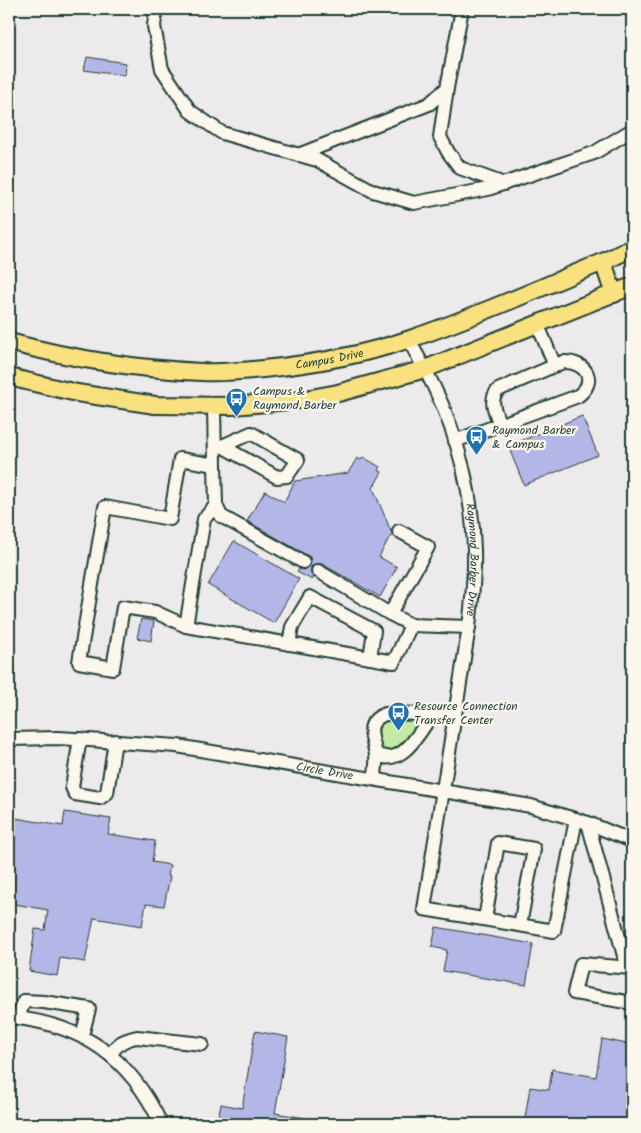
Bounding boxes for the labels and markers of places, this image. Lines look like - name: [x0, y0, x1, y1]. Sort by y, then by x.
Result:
- place label: Campus & Raymond Barber: [253, 382, 337, 415]
- bus stop icon: Campus & Raymond Barber: [225, 386, 249, 417]
- place label: Raymond Barber & Campus: [492, 421, 576, 454]
- bus stop icon: Raymond Barber & Campus: [464, 425, 488, 456]
- place label: Resource Connection Transfer Center: [414, 697, 518, 730]
- bus stop icon: Resource Connection Transfer Center: [386, 701, 410, 732]

